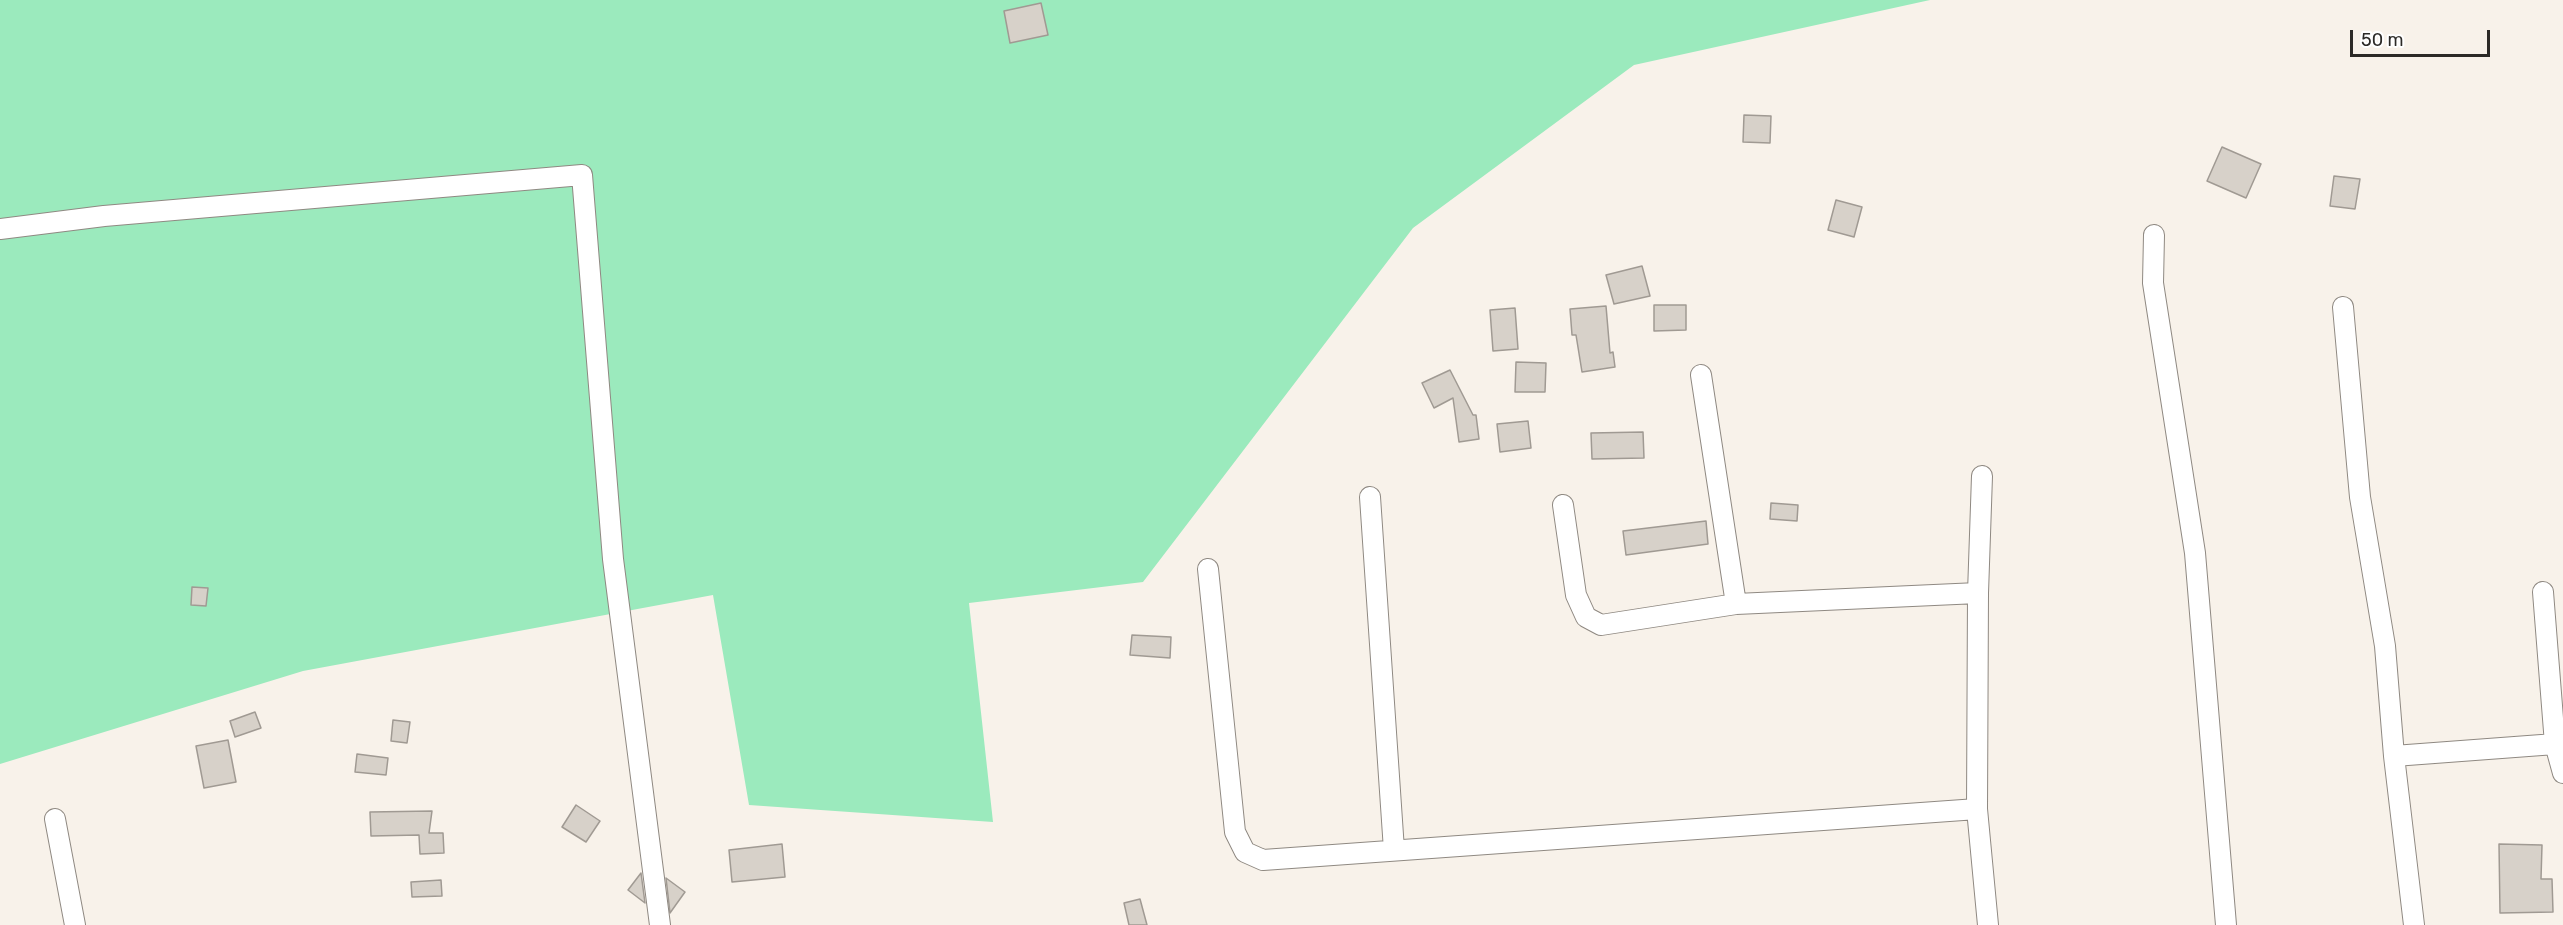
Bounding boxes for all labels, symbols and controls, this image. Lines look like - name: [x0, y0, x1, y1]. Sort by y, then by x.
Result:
- scale bar: [2353, 18, 2492, 56]
- text: 50 m: [2361, 29, 2404, 51]

